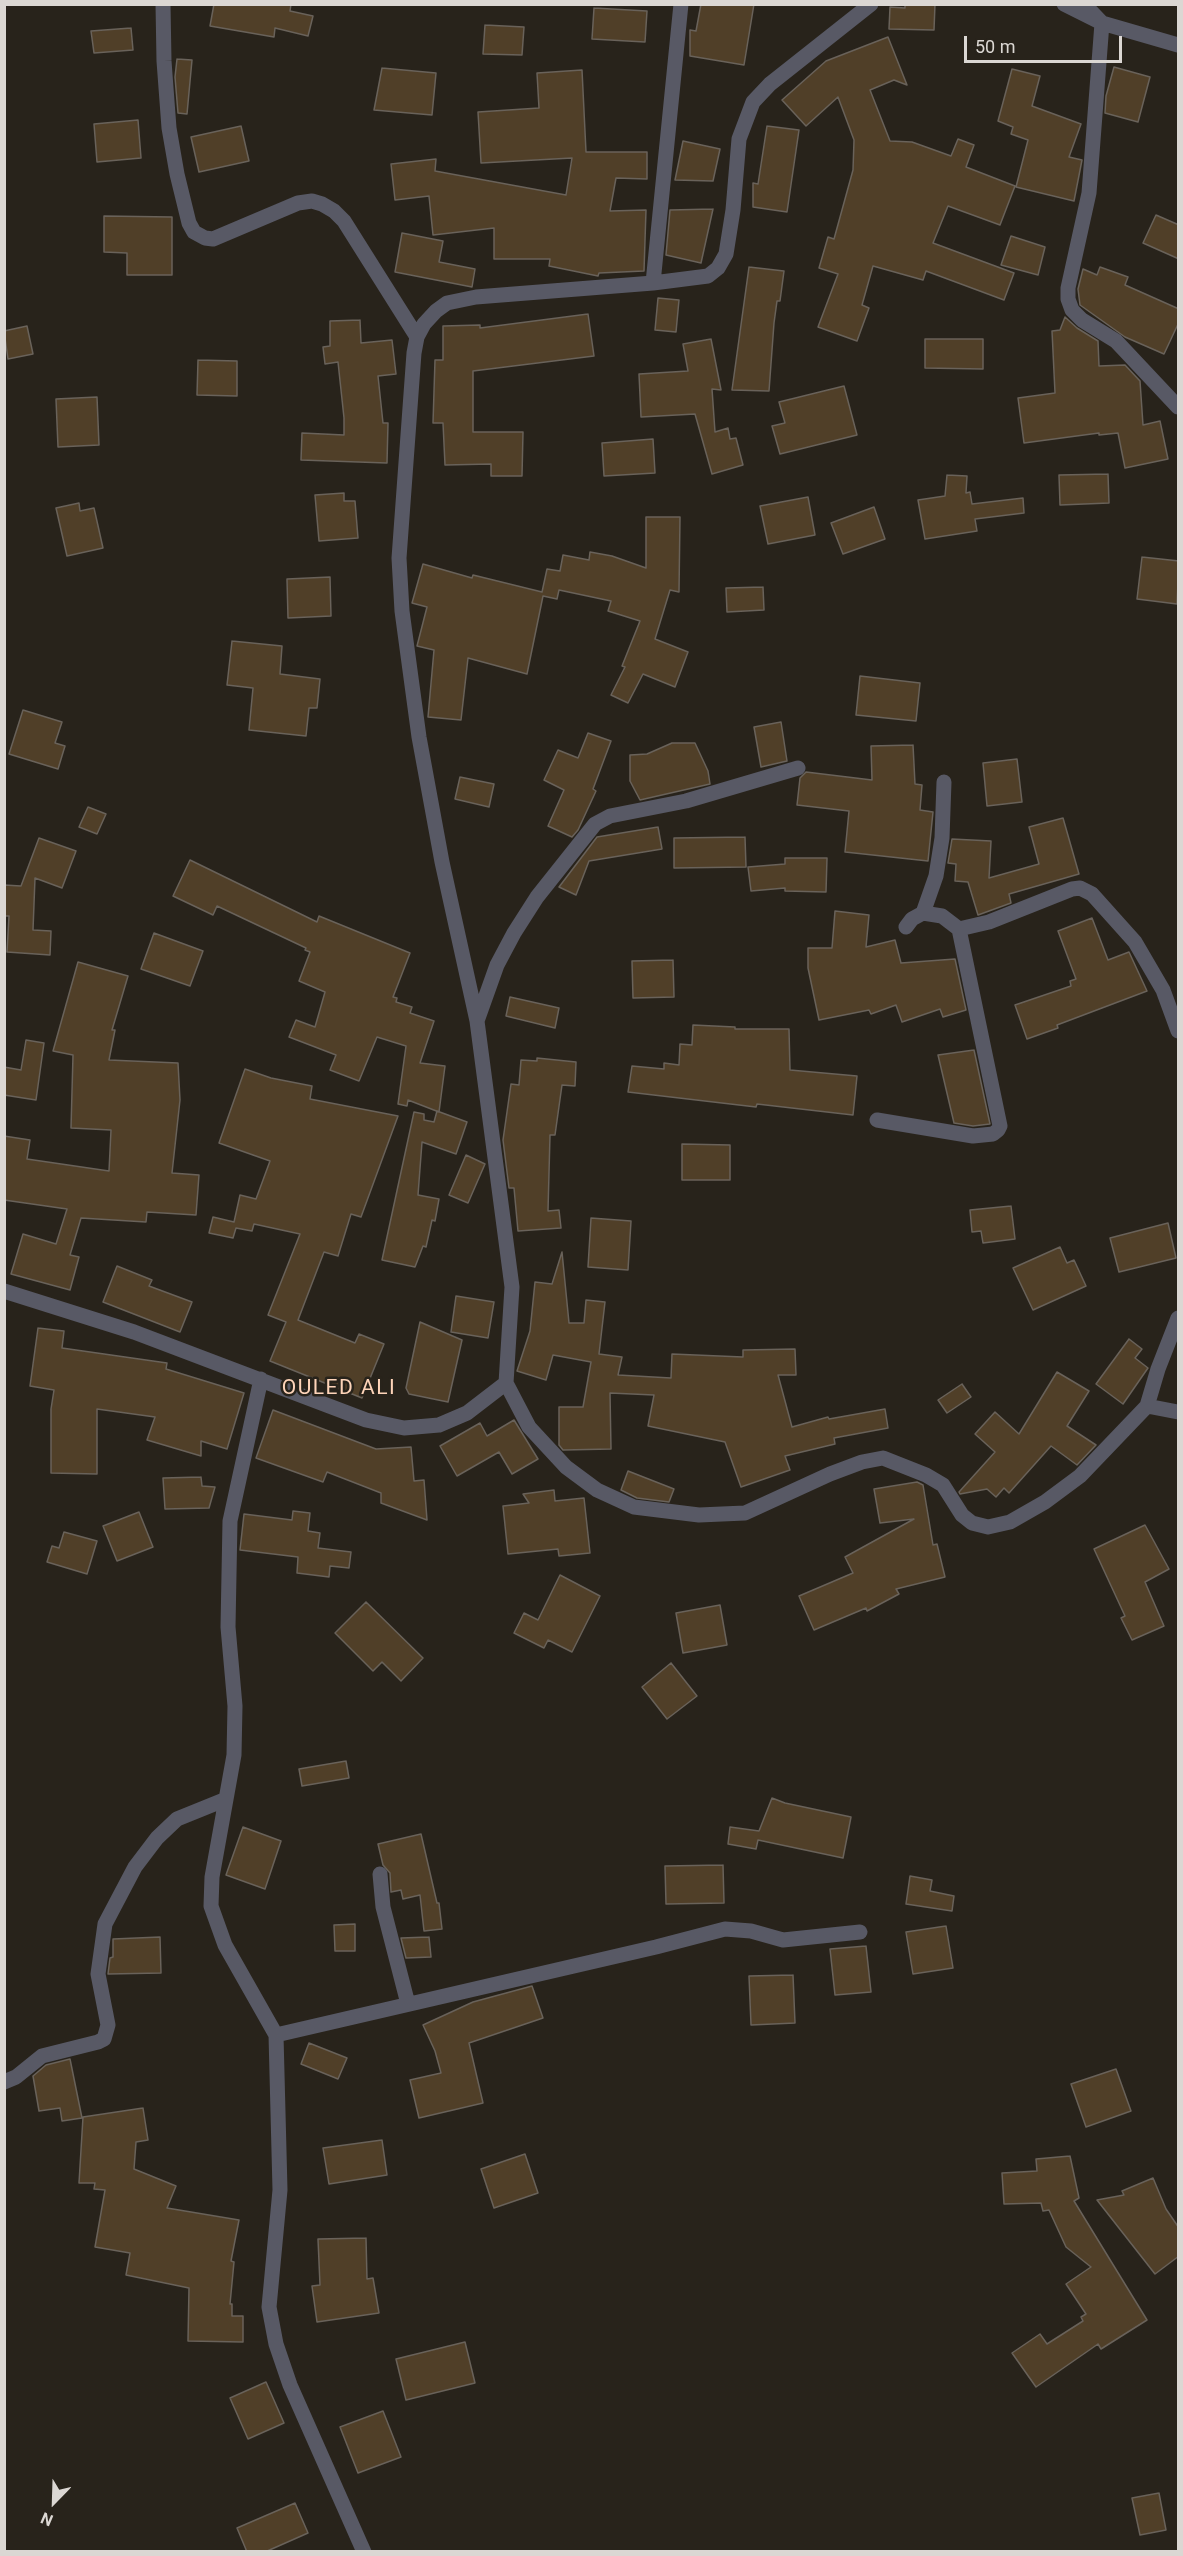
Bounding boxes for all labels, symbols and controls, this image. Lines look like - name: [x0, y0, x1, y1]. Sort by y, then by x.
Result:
- scale bar: [967, 24, 1124, 62]
- text: 50 m: [975, 36, 1015, 57]
- district label: OULED ALI: [282, 1376, 396, 1402]
- north arrow: [24, 2472, 84, 2532]
- text: N: [38, 2508, 56, 2530]

